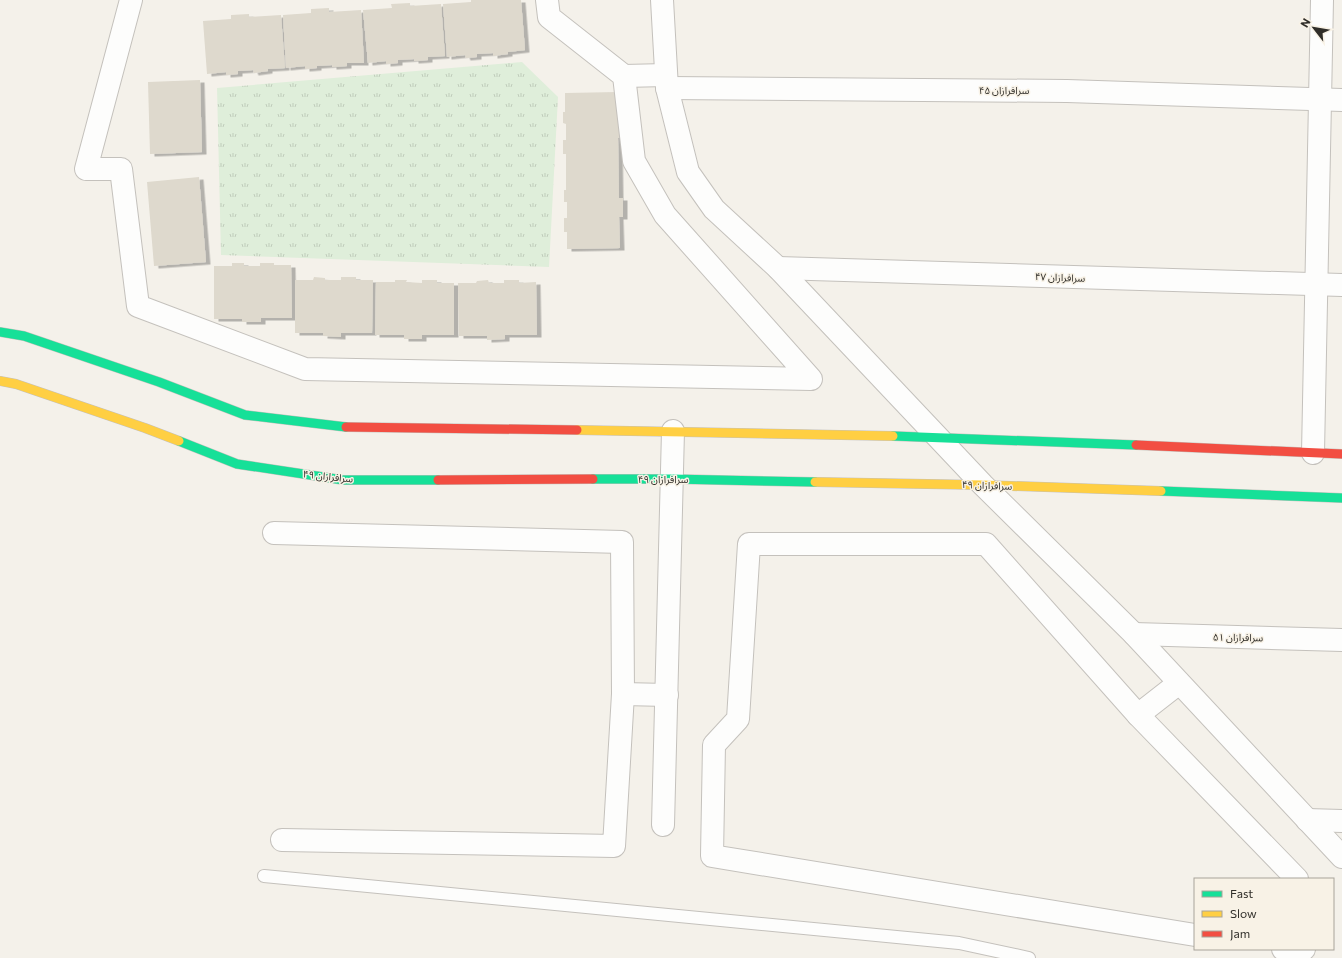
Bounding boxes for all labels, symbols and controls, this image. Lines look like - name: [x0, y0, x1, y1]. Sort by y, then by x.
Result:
- north arrow: [1294, 8, 1334, 48]
- text: N: [1297, 16, 1313, 29]
- street label: سرافرازان ۴۵: [979, 84, 1029, 97]
- street label: سرافرازان ۴۷: [1035, 270, 1086, 285]
- street label: سرافرازان ۴۹: [302, 467, 354, 486]
- street label: سرافرازان ۴۹: [638, 473, 688, 486]
- street label: سرافرازان ۴۹: [962, 478, 1013, 493]
- street label: سرافرازان ۵۱: [1213, 631, 1264, 644]
- legend: [1194, 878, 1334, 950]
- text: Fast: [1230, 886, 1253, 900]
- text: Slow: [1230, 906, 1257, 920]
- text: Jam: [1230, 926, 1250, 941]

